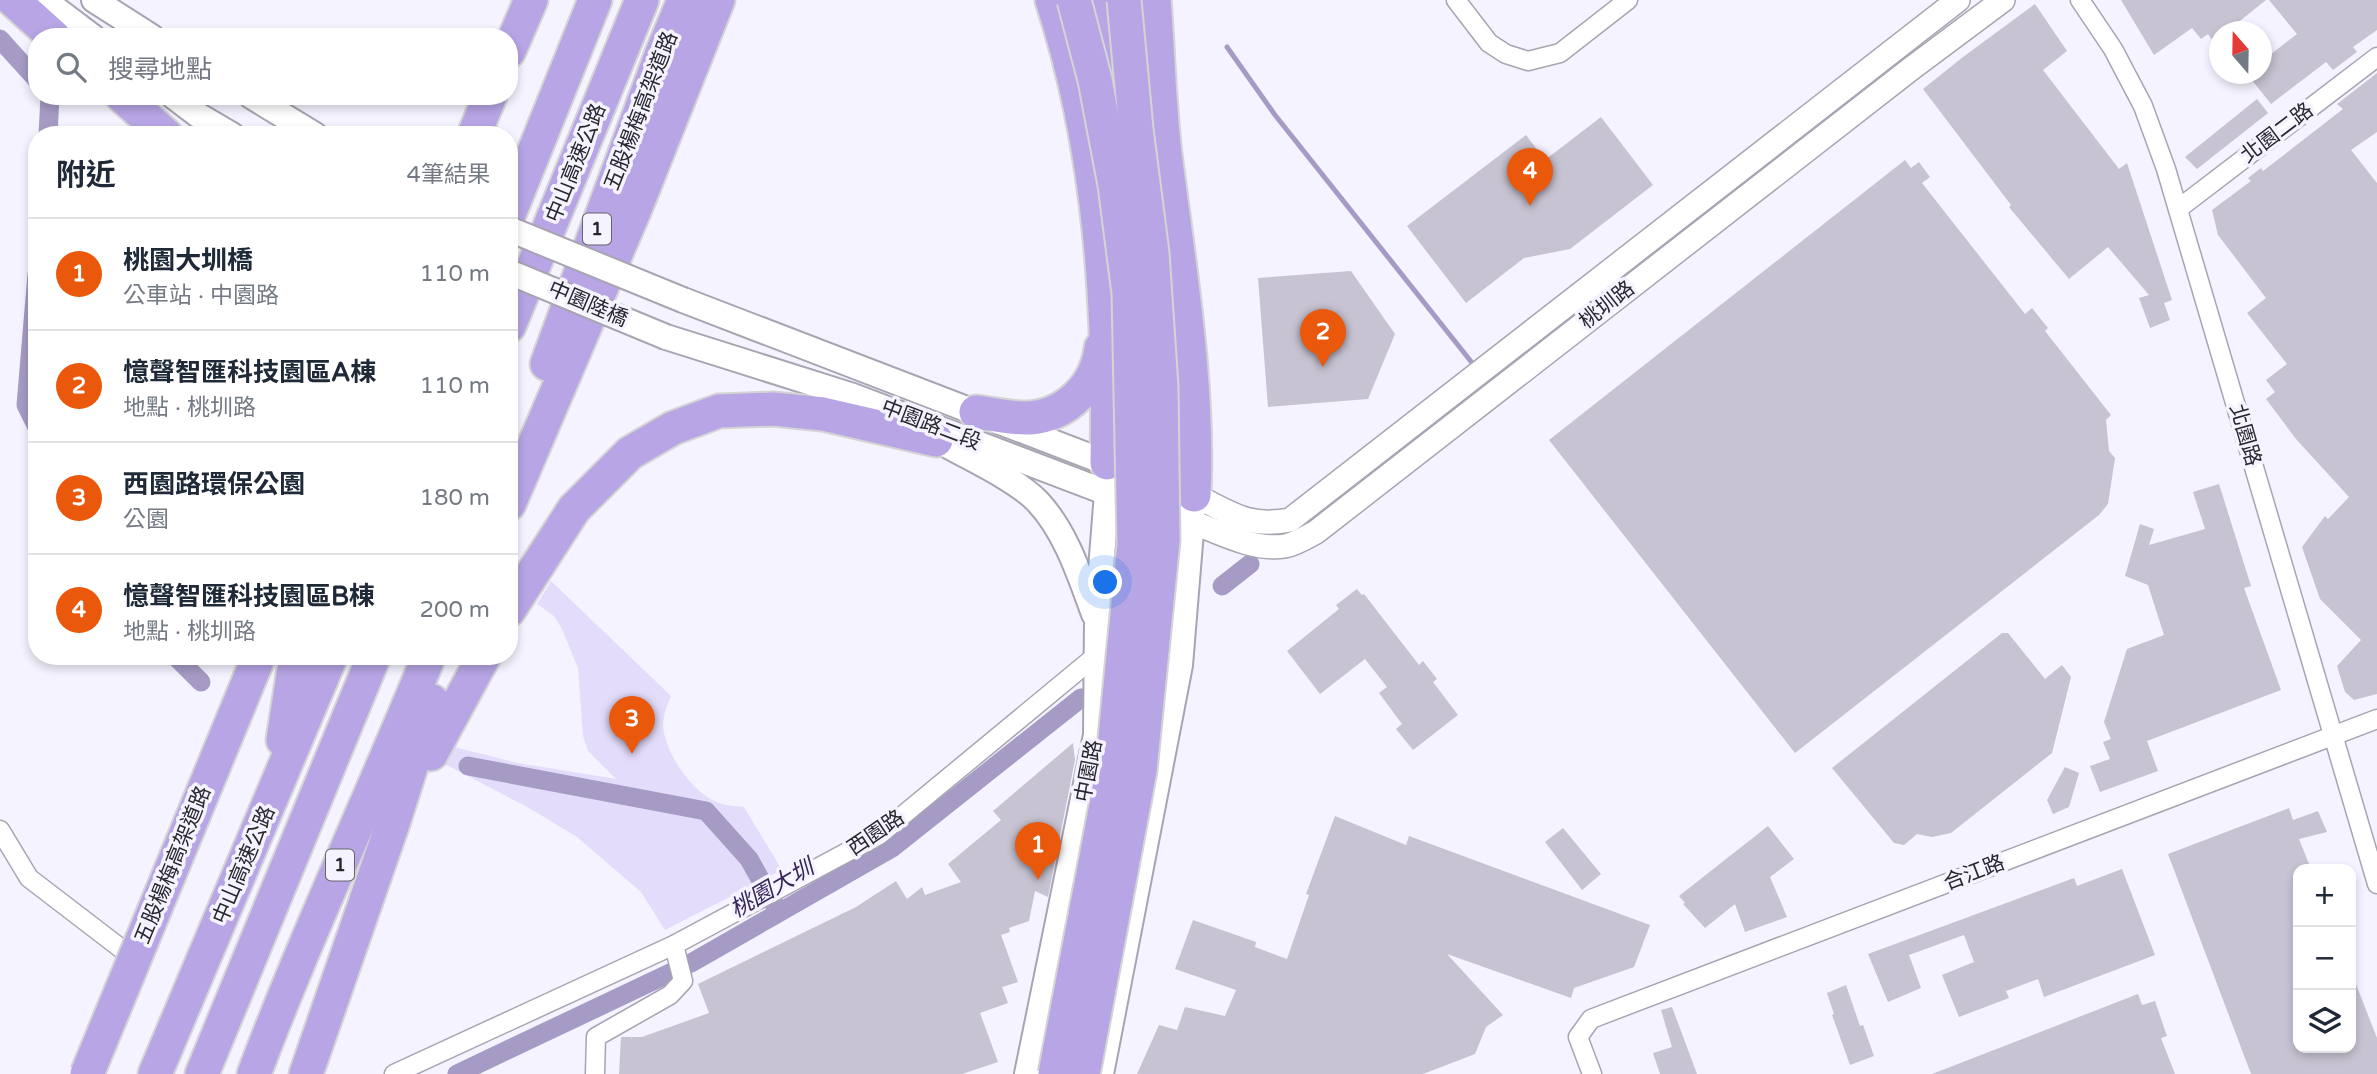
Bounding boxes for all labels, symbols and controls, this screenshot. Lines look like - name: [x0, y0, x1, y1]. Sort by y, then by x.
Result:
- north arrow: [2209, 21, 2272, 84]
- search box: [28, 28, 518, 105]
- street label: 五股楊梅高架道路: [599, 28, 683, 194]
- icon: search: [52, 48, 90, 86]
- text: 搜尋地點: [108, 54, 212, 85]
- street label: 北園二路: [2236, 98, 2318, 168]
- street label: 中山高速公路: [541, 100, 611, 226]
- pin: 4: [1507, 148, 1553, 206]
- text: 附近: [56, 157, 116, 194]
- text: 4筆結果: [407, 161, 490, 189]
- road number: 1: [583, 214, 611, 244]
- text: 桃園大圳橋: [123, 245, 253, 276]
- text: 1: [72, 260, 86, 288]
- text: 110 m: [420, 260, 490, 288]
- street label: 中園陸橋: [544, 276, 632, 332]
- street label: 桃圳路: [1574, 276, 1640, 334]
- text: 公車站 · 中園路: [123, 282, 279, 310]
- pin: 2: [1300, 309, 1346, 367]
- text: 憶聲智匯科技園區A棟: [123, 357, 376, 388]
- text: 2: [72, 372, 86, 400]
- text: 110 m: [420, 372, 490, 400]
- text: 地點 · 桃圳路: [123, 394, 256, 422]
- street label: 中園路二段: [878, 395, 984, 455]
- street label: 北園路: [2224, 401, 2266, 469]
- text: 西園路環保公園: [123, 469, 305, 500]
- text: 3: [72, 484, 86, 512]
- text: 180 m: [420, 484, 490, 512]
- text: 公園: [123, 506, 169, 534]
- your location: [1088, 565, 1122, 599]
- text: 憶聲智匯科技園區B棟: [123, 581, 375, 612]
- text: 4: [72, 596, 86, 624]
- text: 200 m: [420, 596, 490, 624]
- text: 地點 · 桃圳路: [123, 618, 256, 646]
- pin: 3: [609, 696, 655, 754]
- street label: 中園路: [1071, 738, 1107, 804]
- street label: 五股楊梅高架道路: [130, 782, 216, 948]
- street label: 中山高速公路: [208, 802, 280, 928]
- street label: 西園路: [843, 805, 909, 861]
- pin: 1: [1015, 822, 1061, 880]
- road number: 1: [326, 850, 354, 880]
- street label: 合江路: [1940, 850, 2008, 896]
- water label: 桃園大圳: [725, 852, 821, 924]
- map controls: [2293, 864, 2356, 1053]
- button: +: [2293, 864, 2356, 927]
- button: −: [2293, 927, 2356, 990]
- button: layers: [2293, 990, 2356, 1053]

